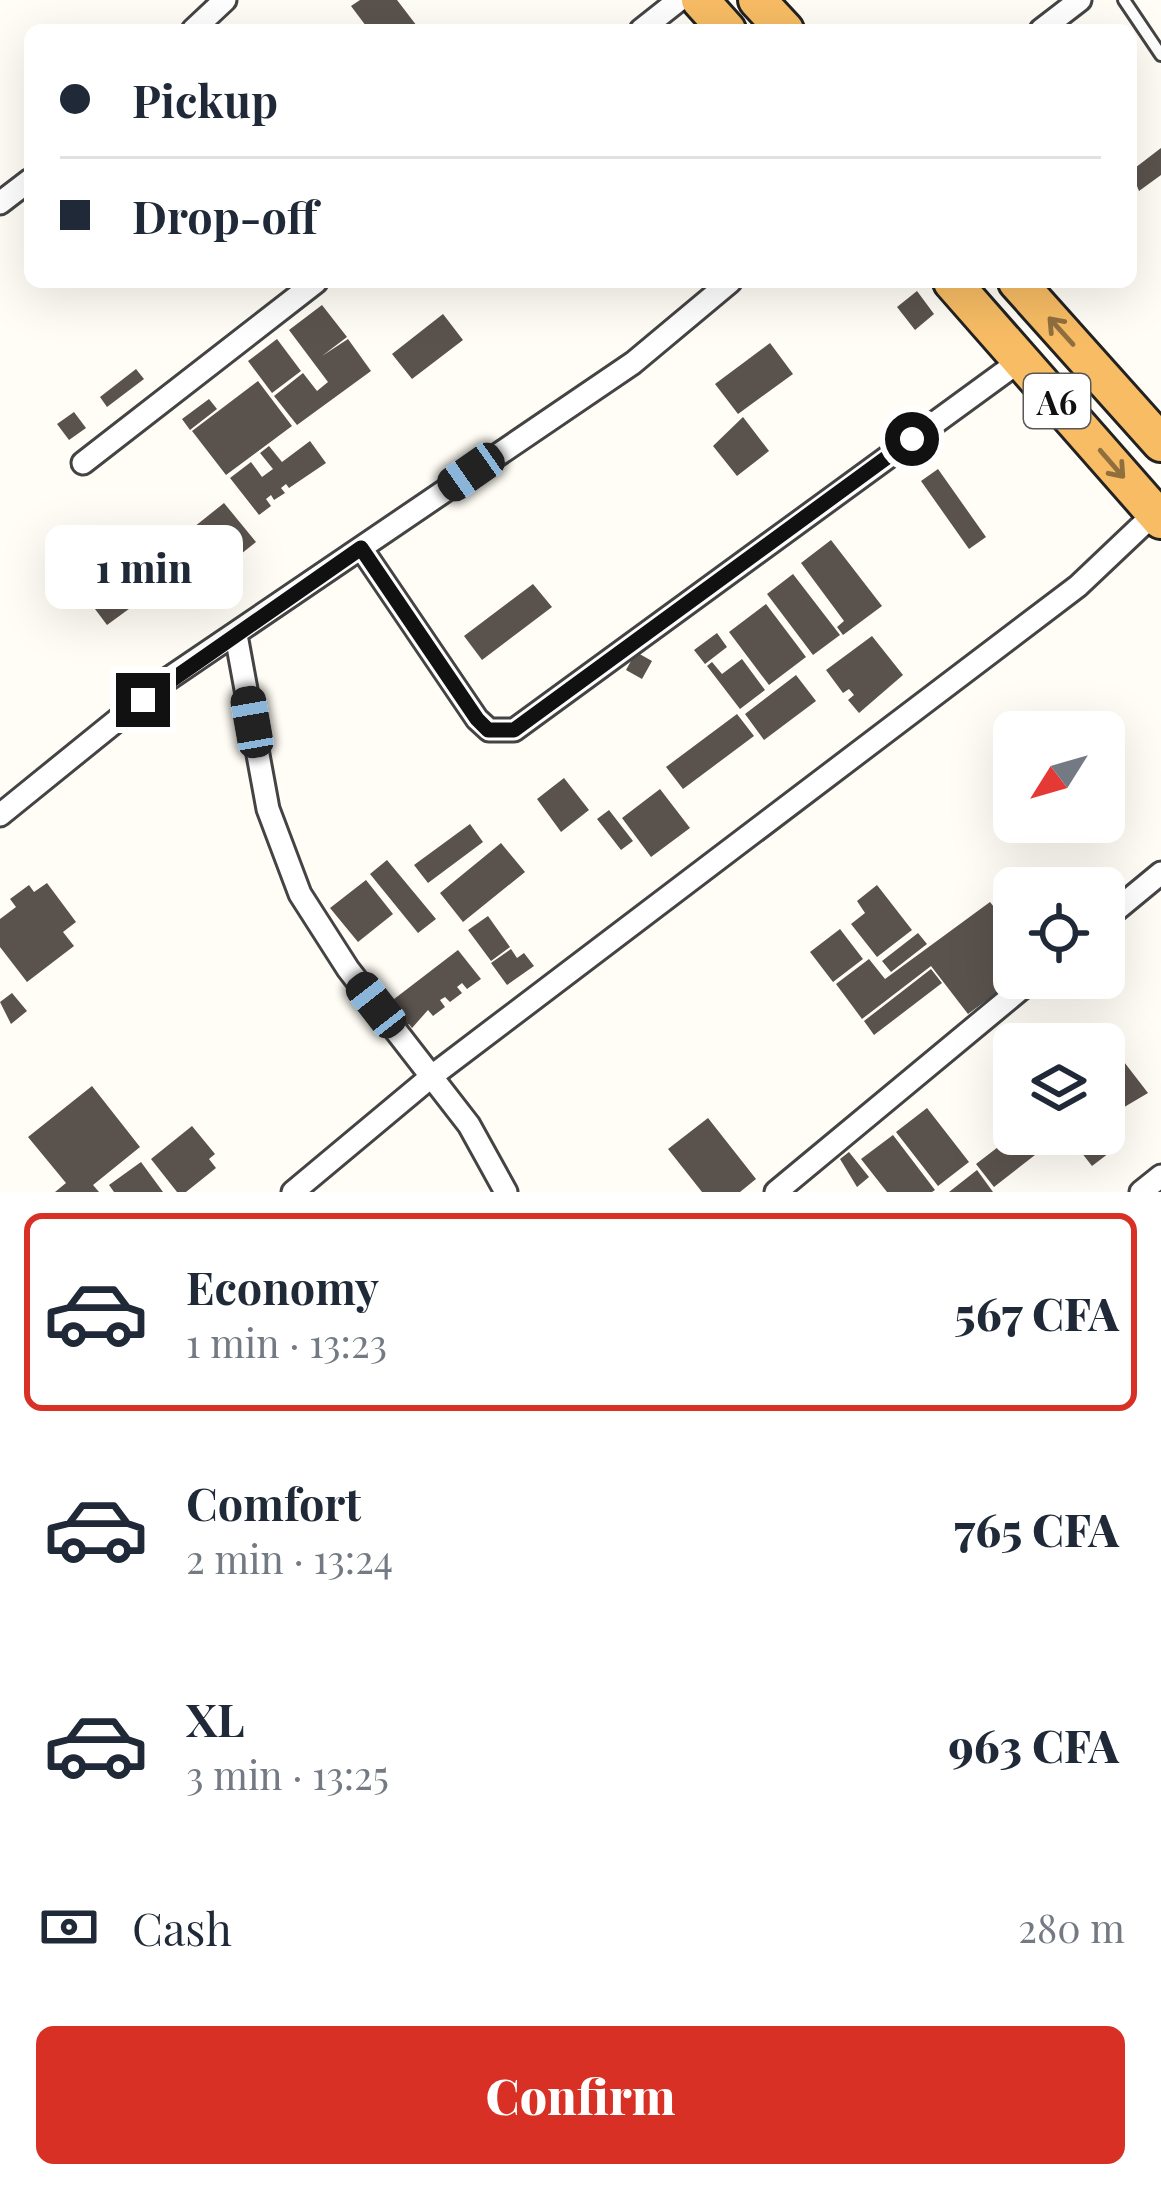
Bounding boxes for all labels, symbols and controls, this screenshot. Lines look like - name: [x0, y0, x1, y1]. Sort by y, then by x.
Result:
- text: Pickup: [132, 69, 278, 129]
- text: Drop-off: [132, 185, 318, 245]
- one-way arrow: [1048, 317, 1075, 347]
- road number: A6: [1024, 374, 1090, 428]
- route start: [885, 412, 939, 466]
- car: [431, 437, 511, 507]
- one-way arrow: [1098, 449, 1126, 479]
- callout: 1 min: [44, 526, 242, 610]
- text: 1 min: [96, 541, 192, 593]
- route end: [116, 673, 170, 727]
- car: [228, 683, 276, 761]
- north arrow: [993, 711, 1125, 843]
- map controls: [993, 711, 1125, 1155]
- button: locate: [993, 867, 1125, 999]
- car: [340, 966, 412, 1044]
- button: layers: [993, 1023, 1125, 1155]
- text: Economy: [186, 1256, 379, 1316]
- icon: car: [42, 1258, 150, 1366]
- text: 567 CFA: [954, 1282, 1119, 1342]
- text: 1 min · 13:23: [186, 1316, 387, 1368]
- text: Comfort: [186, 1472, 361, 1532]
- icon: car: [42, 1474, 150, 1582]
- text: 765 CFA: [954, 1498, 1119, 1558]
- text: 2 min · 13:24: [186, 1532, 393, 1584]
- text: XL: [186, 1688, 245, 1748]
- icon: car: [42, 1690, 150, 1798]
- text: 963 CFA: [948, 1714, 1119, 1774]
- text: 3 min · 13:25: [186, 1748, 389, 1800]
- icon: cash: [36, 1894, 102, 1960]
- text: Cash: [132, 1897, 232, 1957]
- text: 280 m: [1018, 1901, 1125, 1953]
- button: Confirm: [36, 2026, 1125, 2164]

